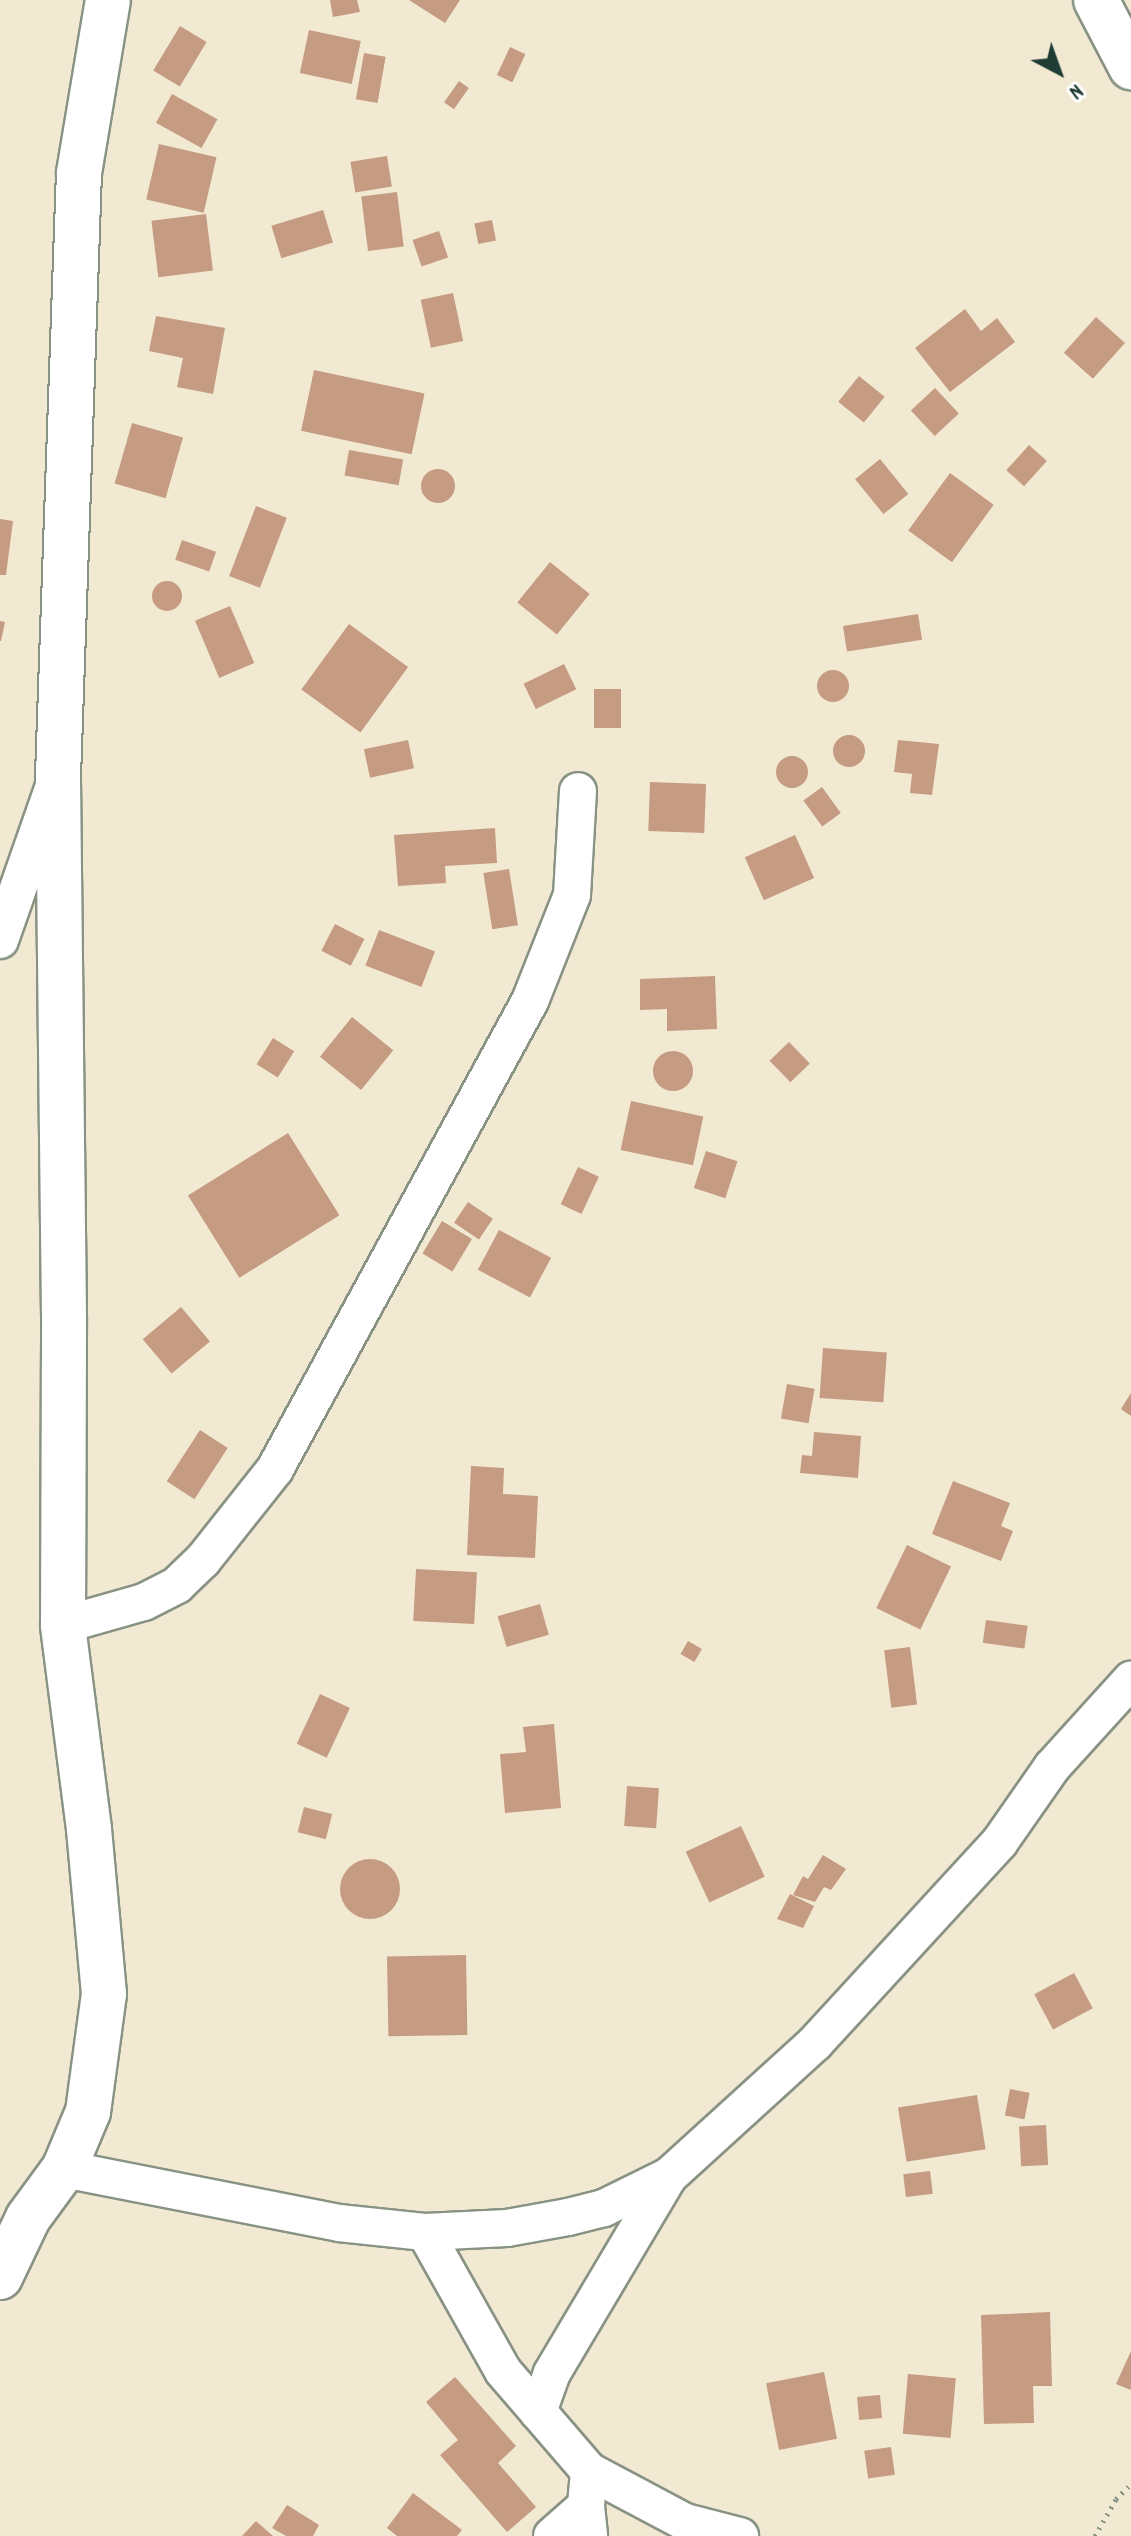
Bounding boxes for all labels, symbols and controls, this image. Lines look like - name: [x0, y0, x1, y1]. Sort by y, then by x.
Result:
- north arrow: [1019, 32, 1099, 112]
- text: N: [1061, 75, 1089, 106]

